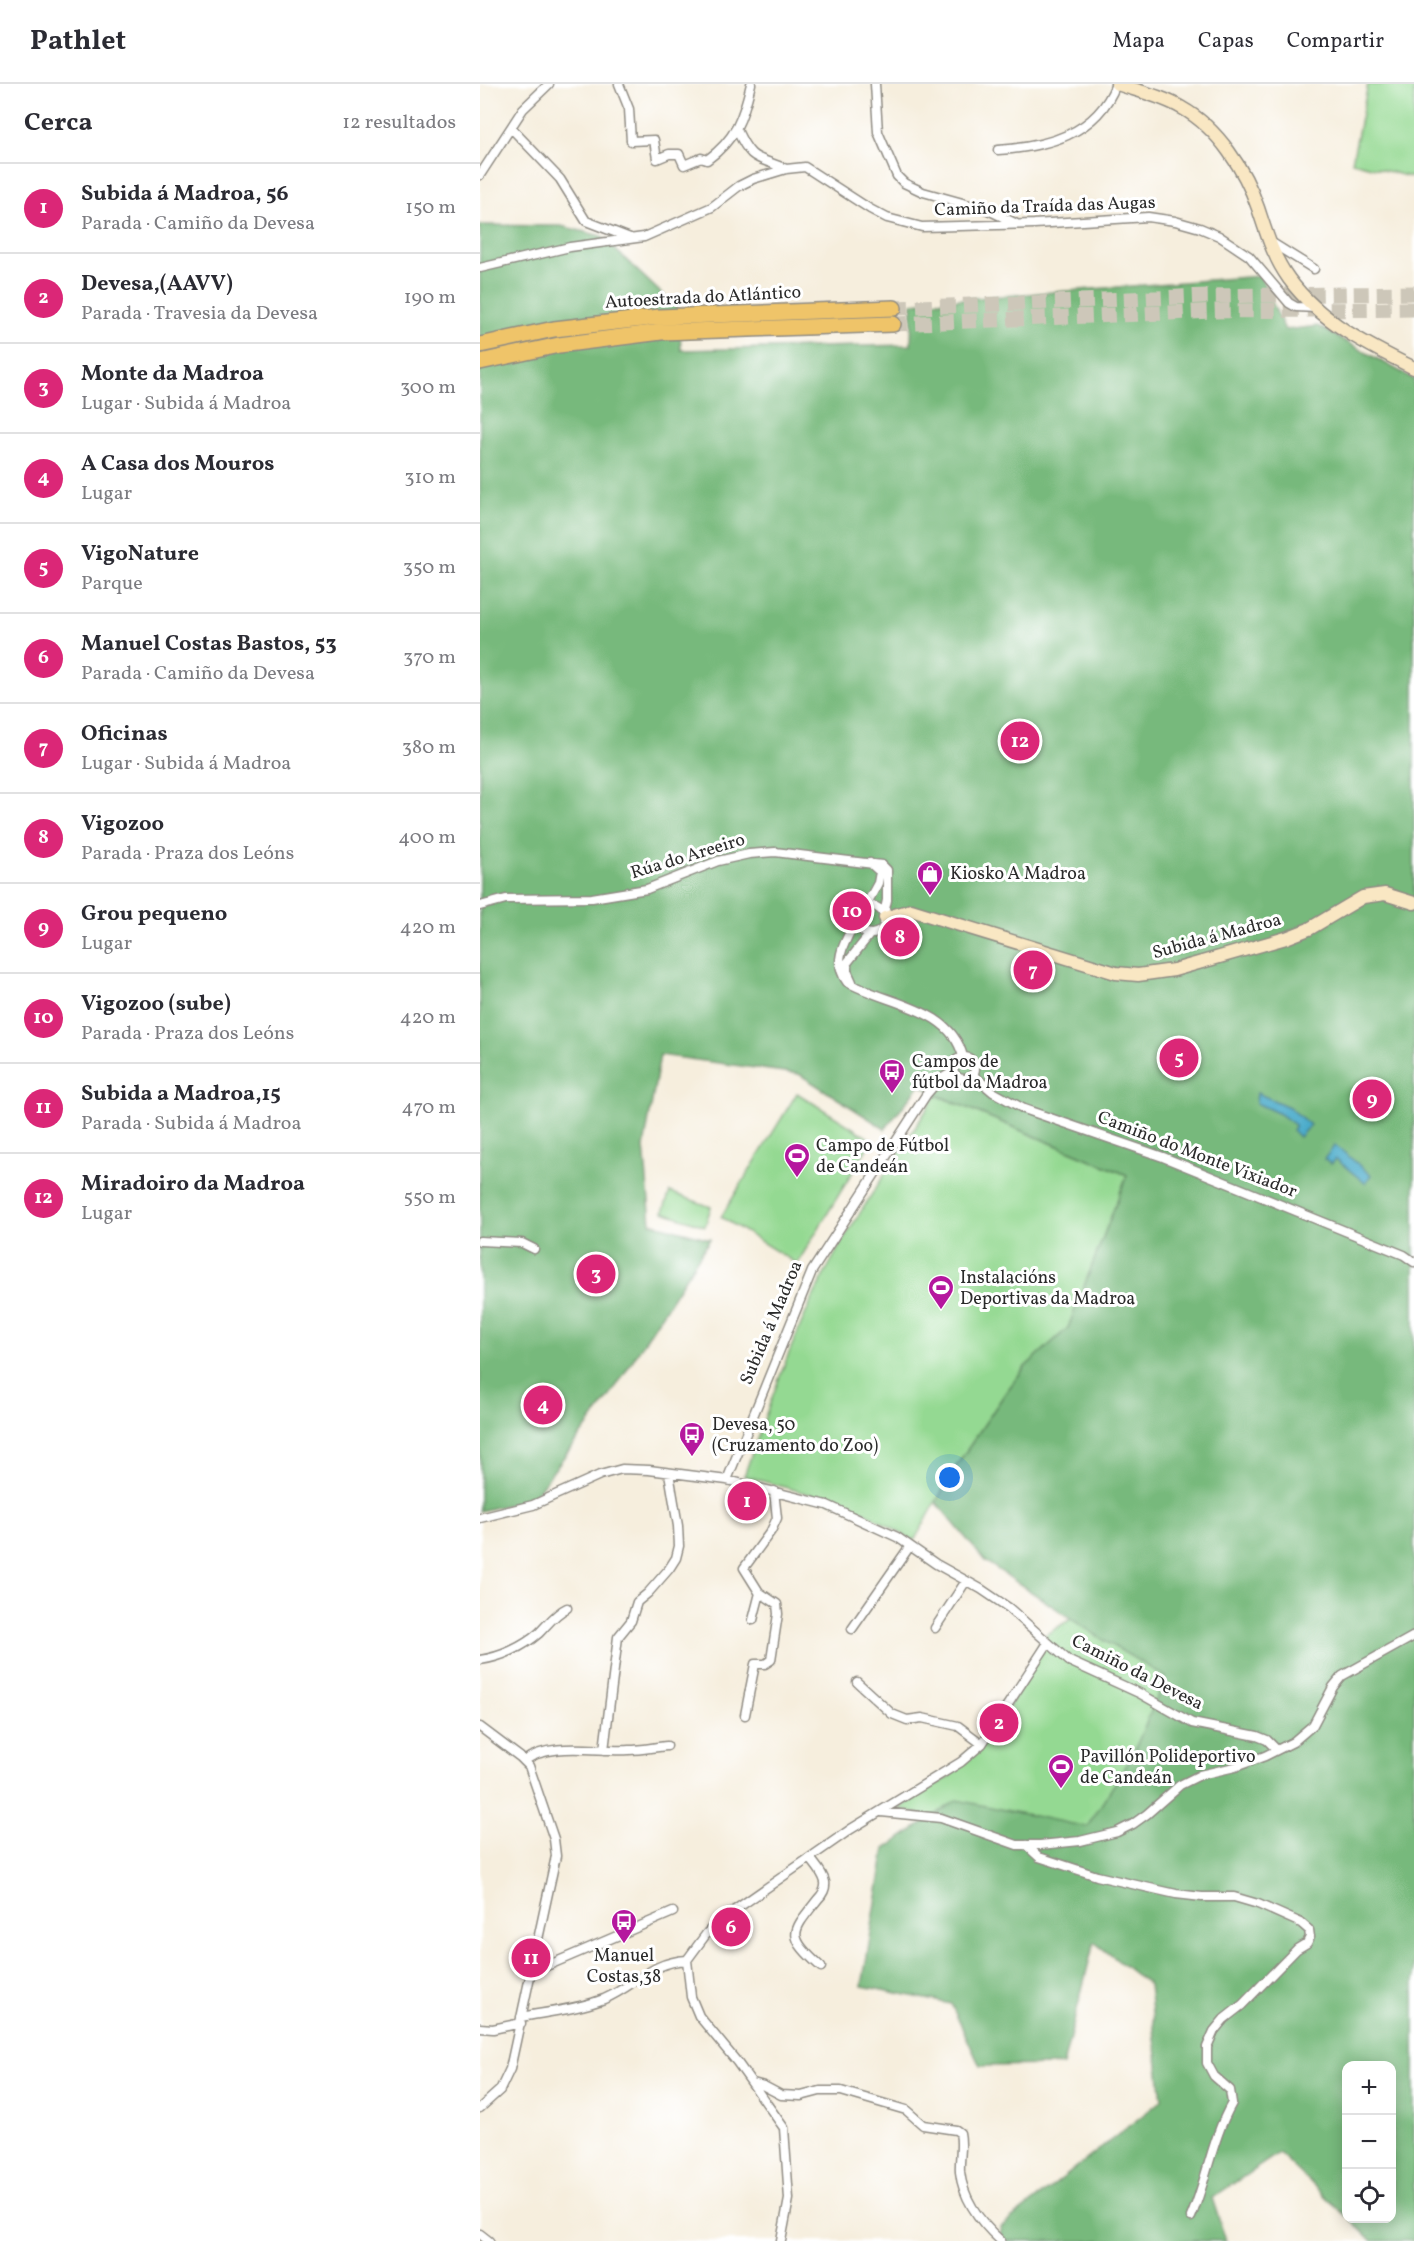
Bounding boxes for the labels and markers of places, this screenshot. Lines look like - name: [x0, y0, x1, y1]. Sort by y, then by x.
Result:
- pin: 12: [1000, 718, 1040, 764]
- shop icon: Kiosko A Madroa: [915, 859, 945, 897]
- place label: Kiosko A Madroa: [950, 862, 1086, 887]
- pin: 10: [832, 888, 872, 934]
- pin: 8: [880, 914, 920, 960]
- pin: 7: [1014, 948, 1052, 992]
- pin: 5: [1160, 1036, 1198, 1080]
- place label: Campos de fútbol da Madroa: [912, 1050, 1048, 1096]
- bus stop icon: Campos de fútbol da Madroa: [877, 1057, 907, 1095]
- pin: 9: [1352, 1076, 1392, 1122]
- place label: Campo de Fútbol de Candeán: [816, 1134, 949, 1180]
- sports icon: Campo de Fútbol de Candeán: [782, 1141, 812, 1179]
- pin: 3: [576, 1252, 616, 1296]
- place label: Instalacións Deportivas da Madroa: [960, 1266, 1135, 1312]
- sports icon: Instalacións Deportivas da Madroa: [926, 1273, 956, 1311]
- pin: 4: [524, 1382, 562, 1428]
- place label: Devesa, 50 (Cruzamento do Zoo): [712, 1413, 878, 1459]
- bus stop icon: Devesa, 50 (Cruzamento do Zoo): [677, 1420, 707, 1458]
- pin: 1: [728, 1478, 766, 1524]
- pin: 2: [980, 1700, 1018, 1746]
- place label: Pavillón Polideportivo de Candeán: [1080, 1745, 1256, 1791]
- sports icon: Pavillón Polideportivo de Candeán: [1046, 1752, 1076, 1790]
- pin: 6: [712, 1904, 750, 1950]
- bus stop icon: Manuel Costas,38: [609, 1907, 639, 1945]
- pin: 11: [512, 1936, 550, 1980]
- place label: Manuel Costas,38: [587, 1944, 661, 1990]

